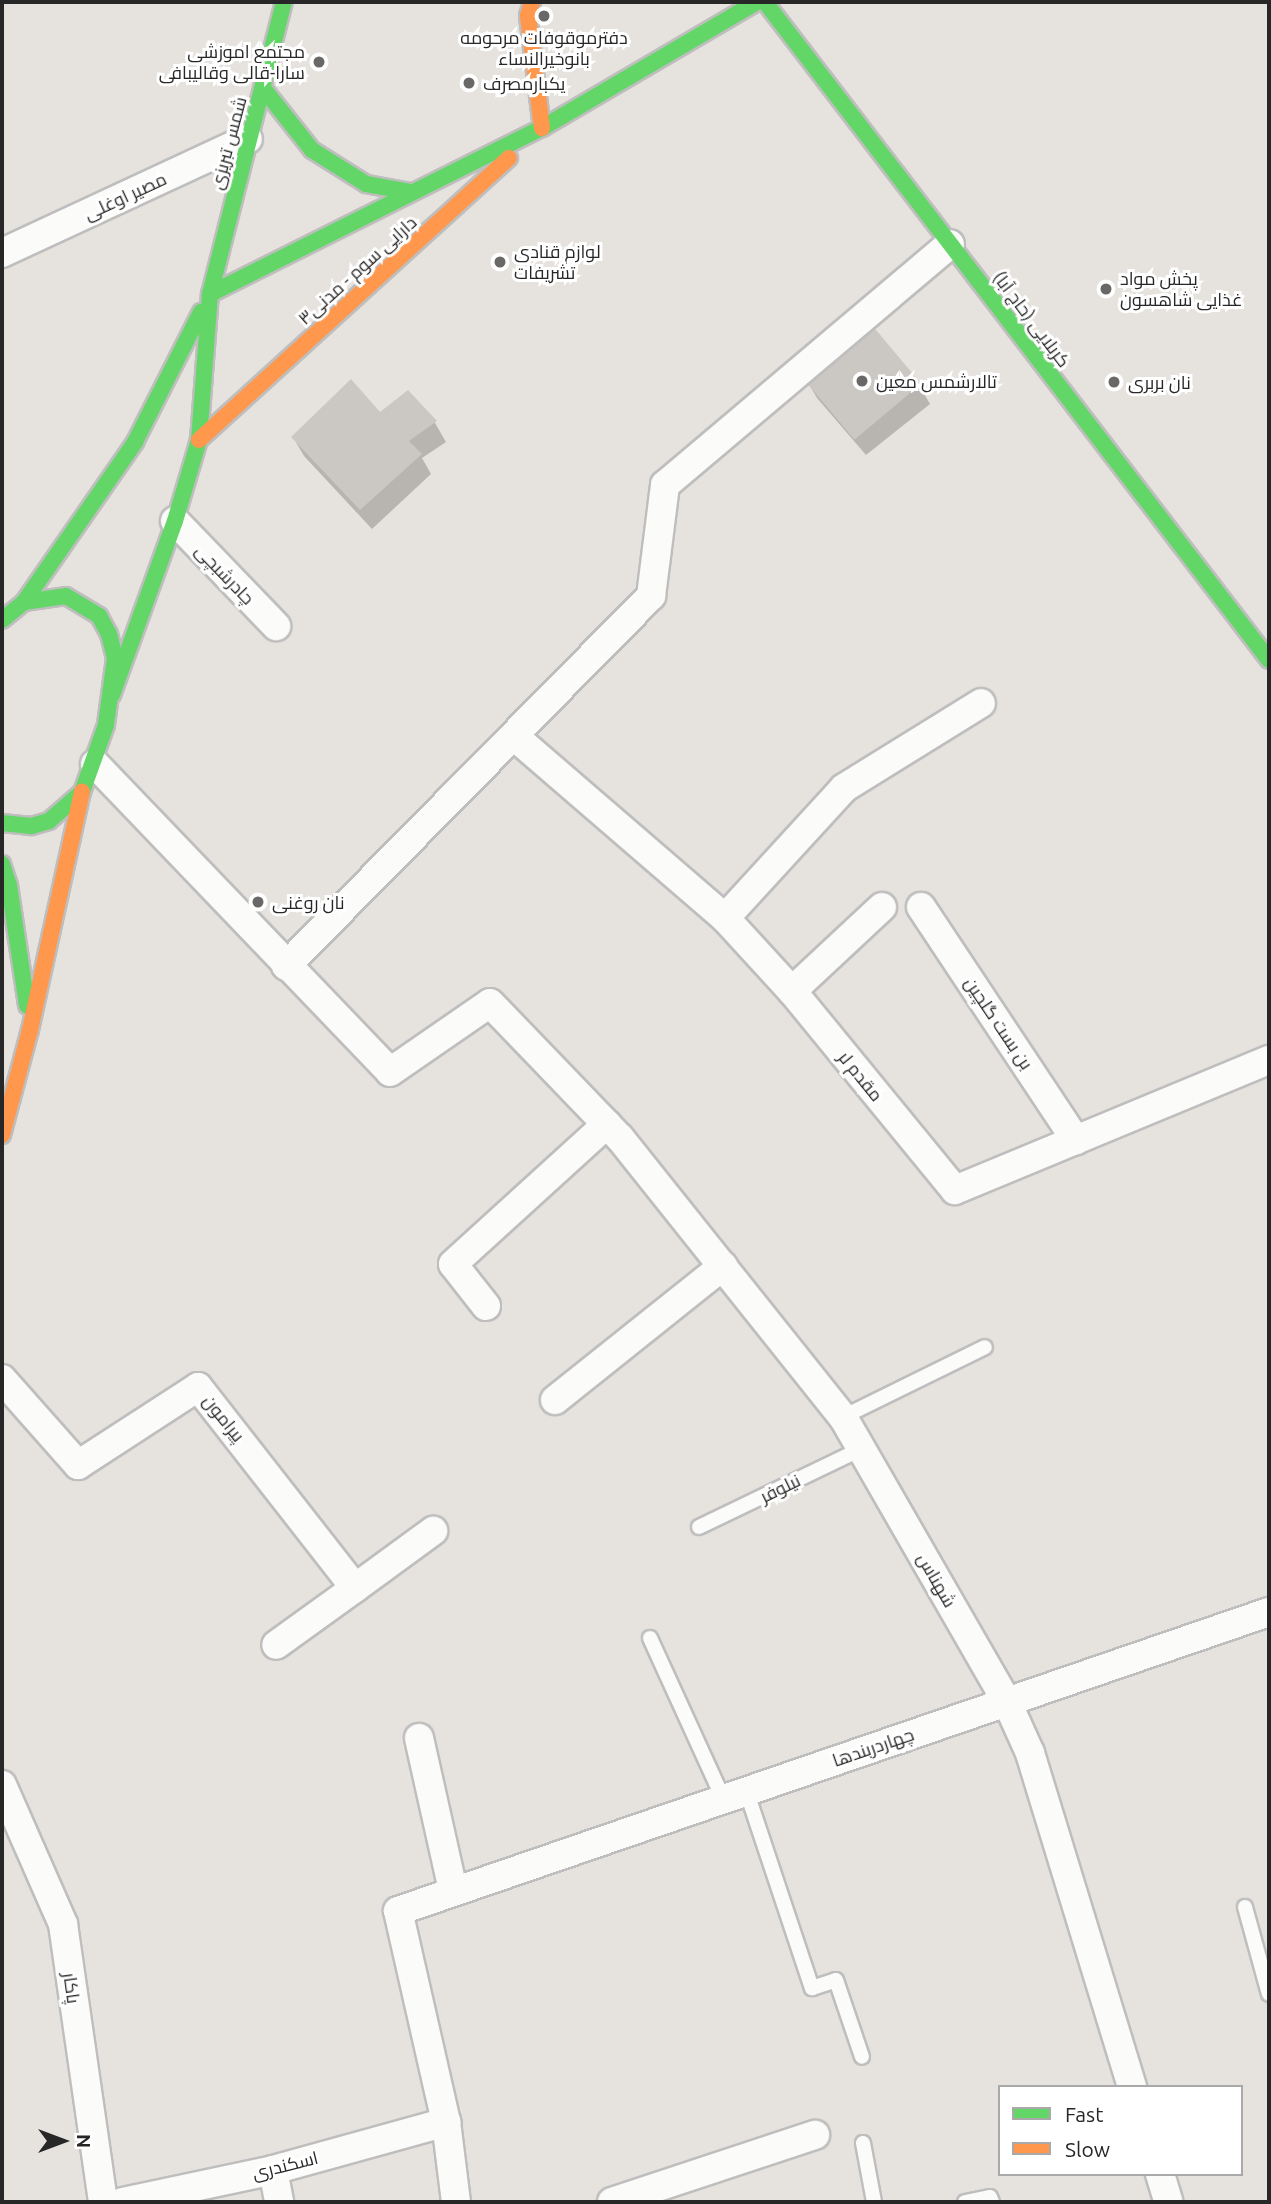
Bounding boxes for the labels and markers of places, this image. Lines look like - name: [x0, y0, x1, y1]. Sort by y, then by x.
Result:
- marker: دفترموقوفات مرحومه بانوخیرالنساء: [536, 8, 552, 24]
- place label: دفترموقوفات مرحومه بانوخیرالنساء: [460, 27, 628, 70]
- place label: مجتمع اموزشی سارا-قالی وقالیبافی: [159, 41, 305, 84]
- marker: مجتمع اموزشی سارا-قالی وقالیبافی: [311, 54, 327, 70]
- place label: یکبارمصرف: [483, 72, 565, 94]
- marker: یکبارمصرف: [461, 75, 477, 91]
- place label: لوازم قنادی تشریفات: [514, 241, 601, 284]
- marker: لوازم قنادی تشریفات: [492, 254, 508, 270]
- place label: پخش مواد غذایی شاهسون: [1120, 268, 1242, 310]
- marker: پخش مواد غذایی شاهسون: [1098, 281, 1114, 297]
- place label: تالارشمس معین: [876, 370, 997, 392]
- place label: نان بربری: [1128, 371, 1191, 393]
- marker: تالارشمس معین: [854, 373, 870, 389]
- marker: نان بربری: [1106, 374, 1122, 390]
- place label: نان روغنی: [272, 891, 345, 913]
- marker: نان روغنی: [250, 894, 266, 910]

